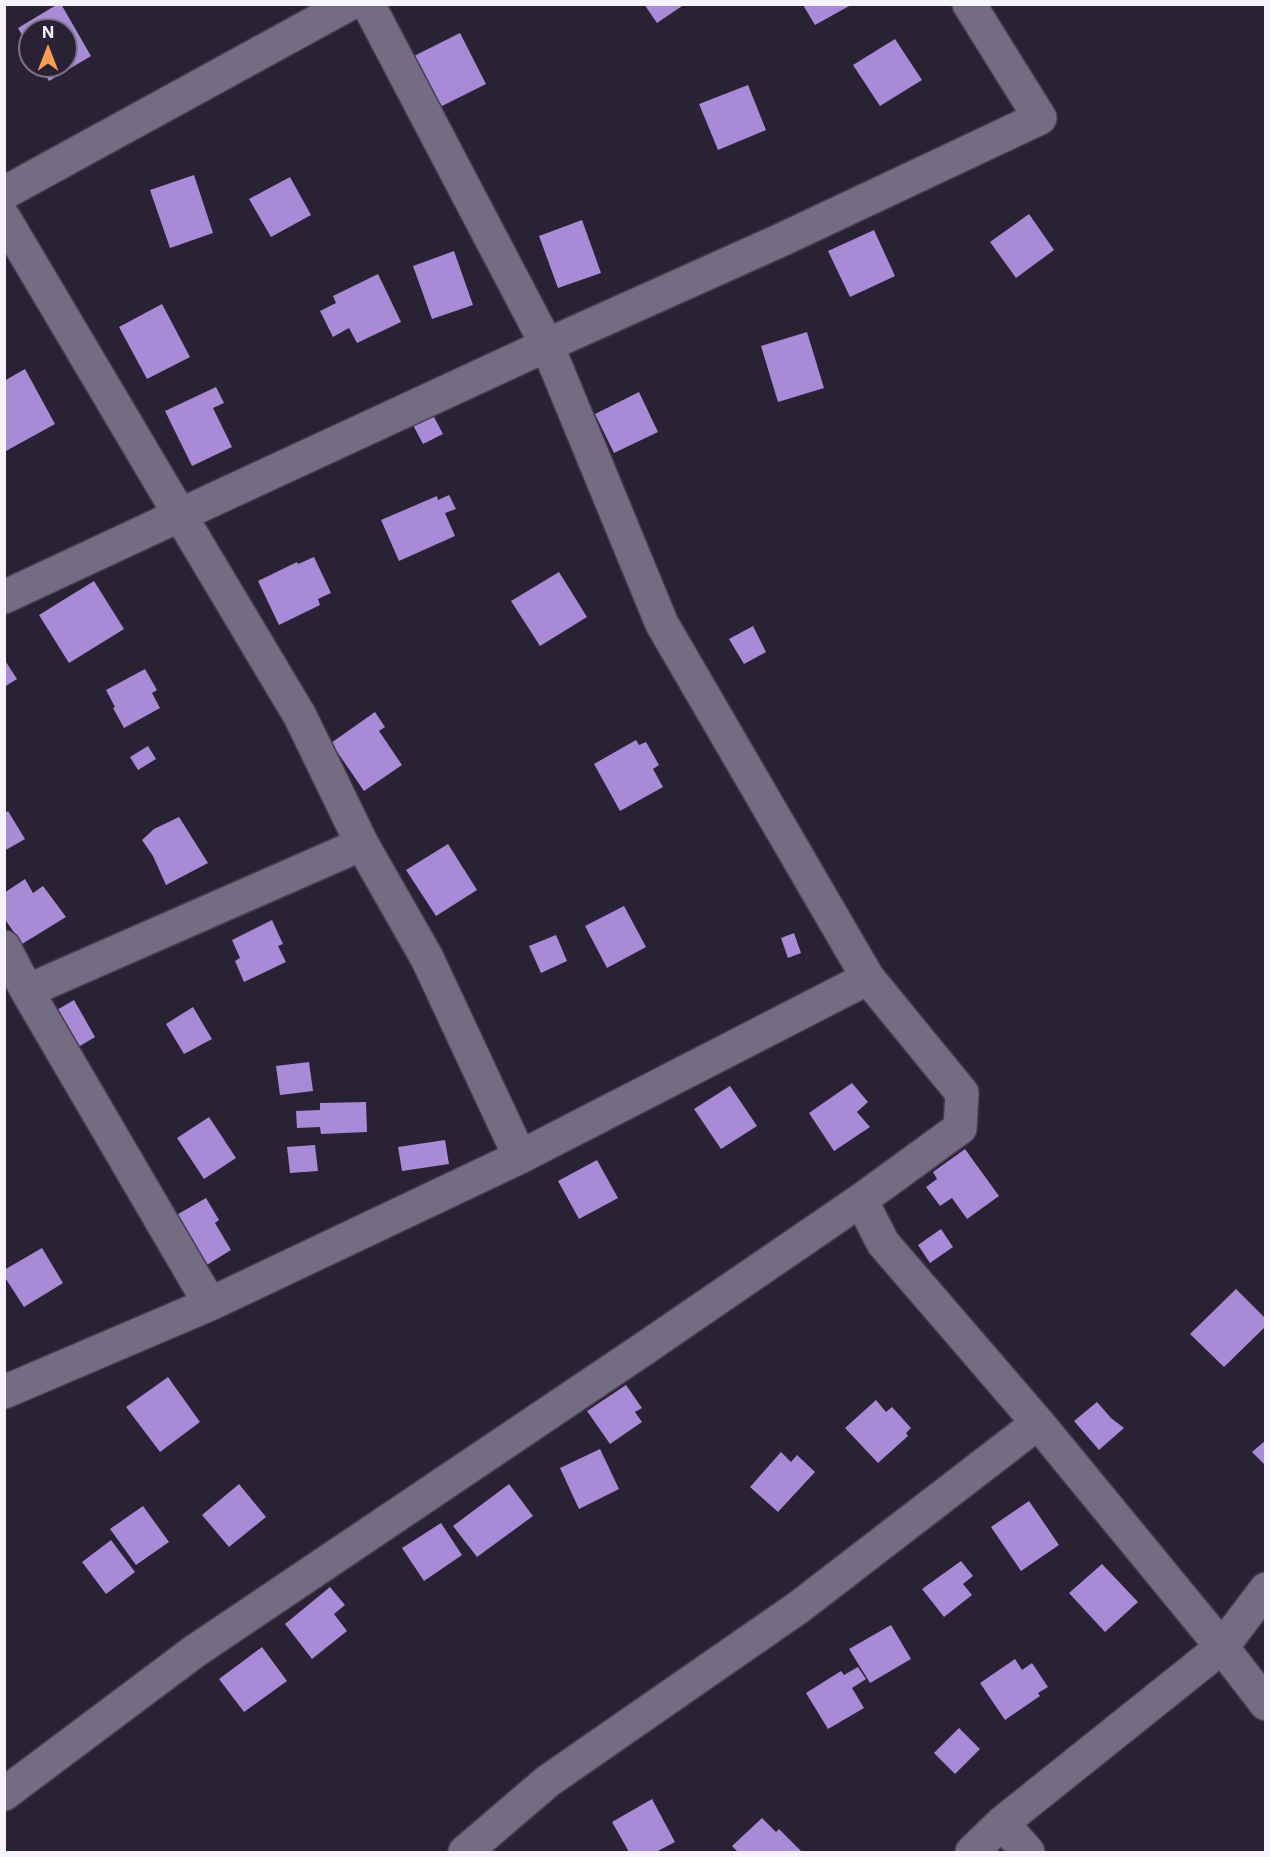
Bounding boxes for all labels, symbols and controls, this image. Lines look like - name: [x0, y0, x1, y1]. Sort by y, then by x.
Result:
- north arrow: [18, 18, 78, 78]
- text: N: [42, 22, 54, 42]

